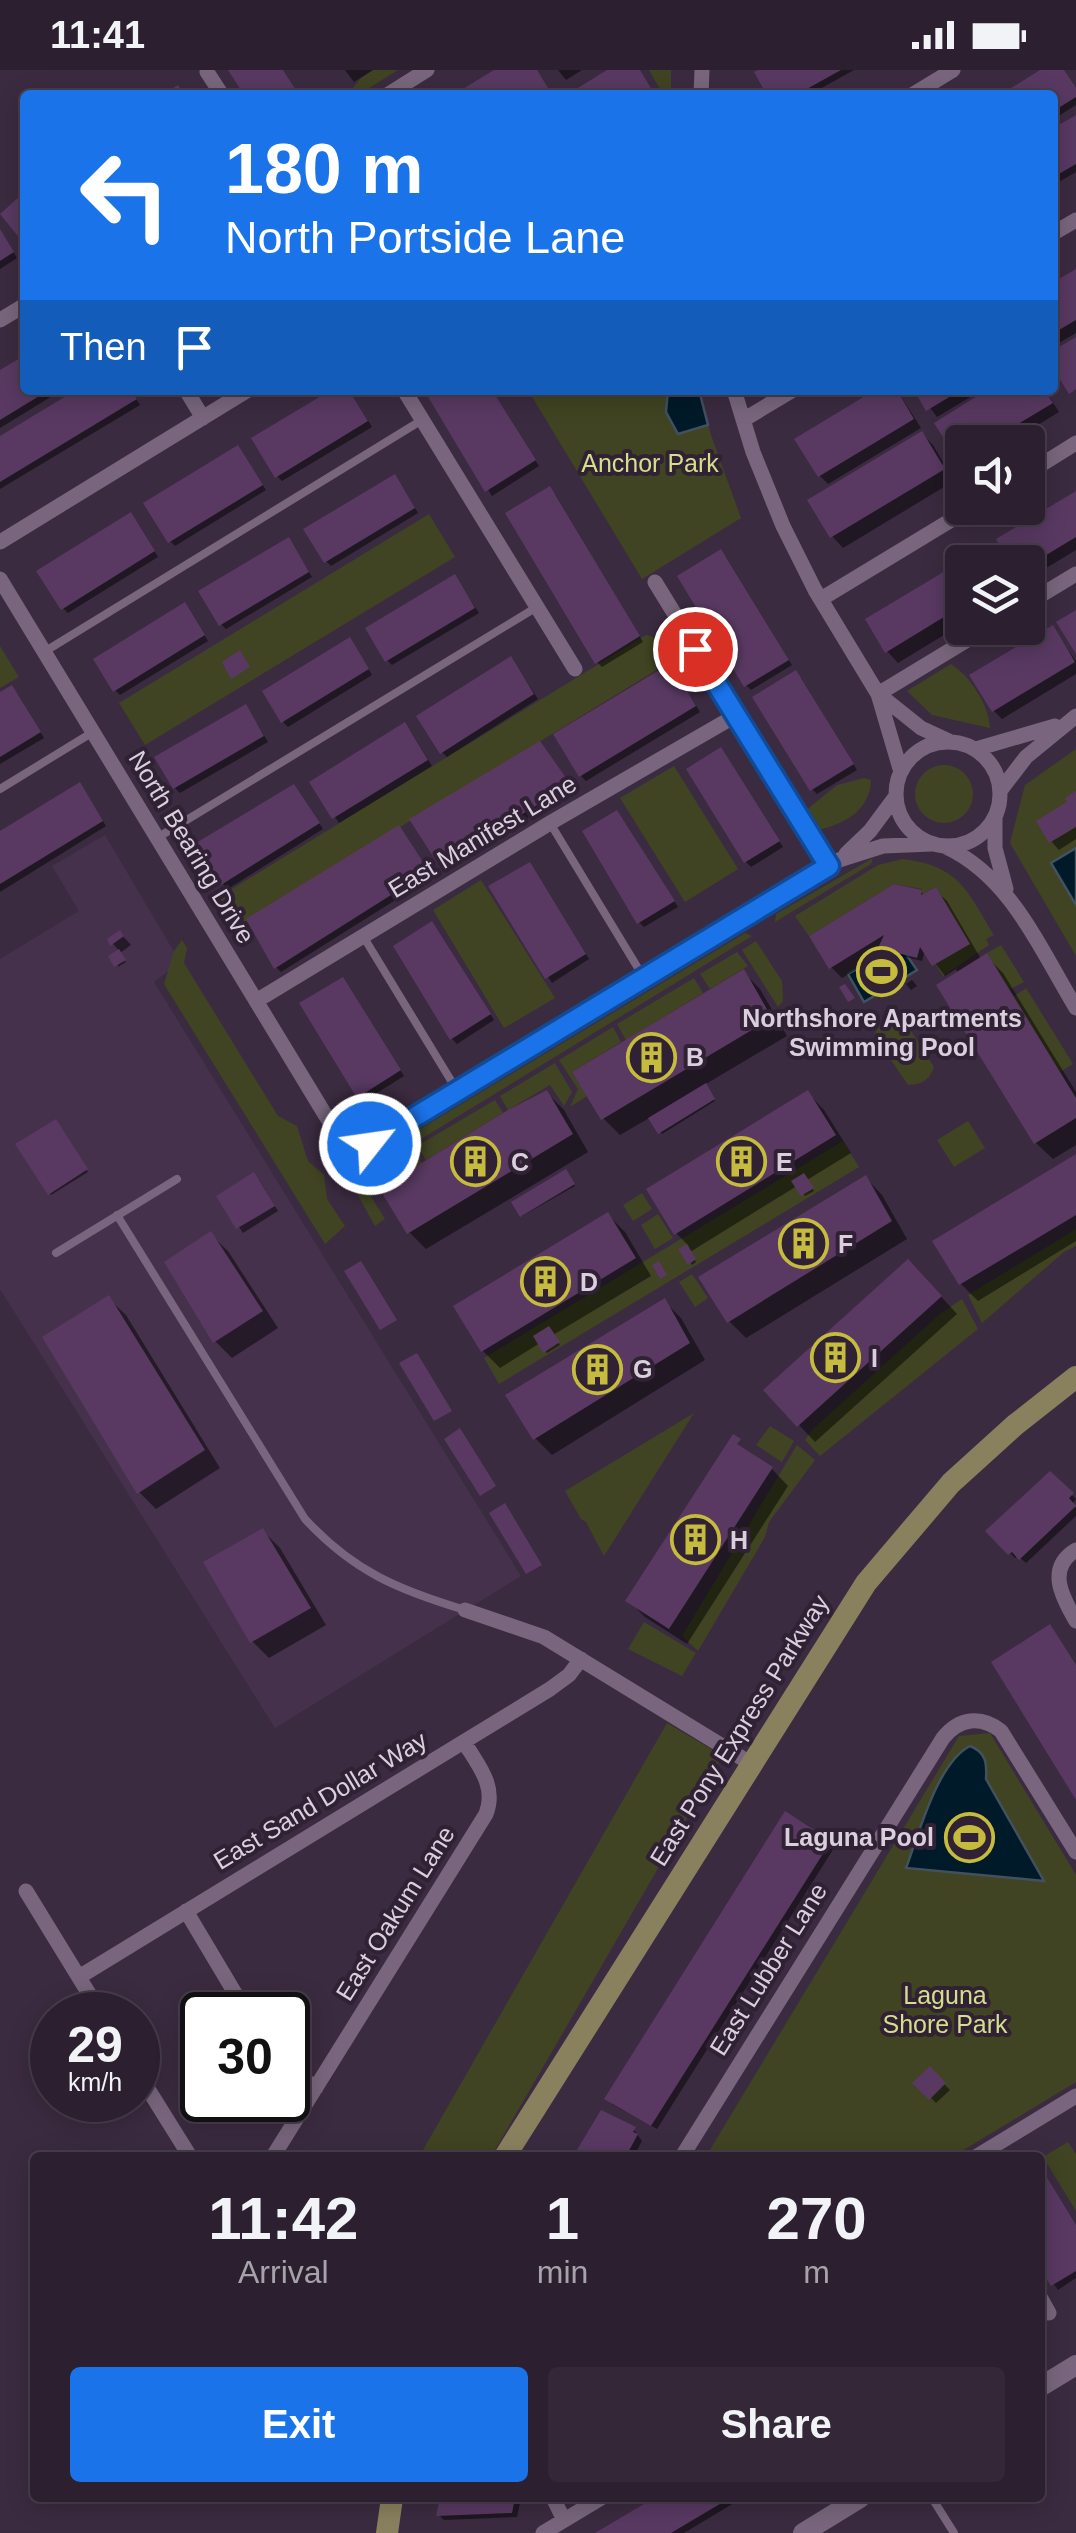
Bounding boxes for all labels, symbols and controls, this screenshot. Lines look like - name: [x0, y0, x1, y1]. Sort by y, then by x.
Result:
- text: 11:41: [50, 14, 145, 56]
- icon: left: [60, 130, 190, 260]
- text: 180 m: [225, 130, 423, 208]
- text: North Portside Lane: [225, 212, 625, 263]
- icon: arrive: [167, 320, 222, 375]
- text: Then: [60, 326, 147, 368]
- map controls: [945, 425, 1045, 645]
- button: sound: [945, 425, 1045, 525]
- park label: Anchor Park: [581, 449, 719, 477]
- button: layers: [945, 545, 1045, 645]
- pin: [653, 607, 738, 692]
- icon: arrive: [668, 622, 723, 677]
- street label: North Bearing Drive: [123, 746, 261, 948]
- street label: East Manifest Lane: [383, 769, 581, 903]
- sports icon: Northshore Apartments Swimming Pool: [856, 946, 908, 998]
- place label: Northshore Apartments Swimming Pool: [742, 1004, 1022, 1061]
- building icon: B: [625, 1031, 677, 1083]
- place label: B: [686, 1043, 704, 1071]
- position arrow: [318, 1092, 422, 1196]
- building icon: C: [450, 1136, 502, 1188]
- building icon: E: [715, 1136, 767, 1188]
- place label: C: [511, 1148, 529, 1176]
- place label: E: [776, 1148, 793, 1176]
- building icon: F: [777, 1218, 829, 1270]
- place label: F: [838, 1230, 853, 1258]
- building icon: D: [519, 1256, 571, 1308]
- place label: D: [580, 1268, 598, 1296]
- building icon: I: [810, 1332, 862, 1384]
- building icon: G: [572, 1343, 624, 1395]
- place label: I: [871, 1344, 878, 1372]
- place label: G: [633, 1355, 652, 1383]
- building icon: H: [669, 1514, 721, 1566]
- place label: H: [730, 1526, 748, 1554]
- street label: East Pony Express Parkway: [644, 1589, 834, 1871]
- street label: East Sand Dollar Way: [208, 1725, 432, 1875]
- sports icon: Laguna Pool: [943, 1811, 995, 1863]
- street label: East Oakum Lane: [330, 1821, 460, 2005]
- place label: Laguna Pool: [784, 1823, 934, 1851]
- street label: East Lubber Lane: [704, 1878, 832, 2060]
- park label: Laguna Shore Park: [882, 1981, 1008, 2038]
- speed limit sign: 30: [180, 1992, 310, 2122]
- text: 29: [67, 2017, 123, 2073]
- text: km/h: [68, 2068, 122, 2096]
- text: 11:42: [208, 2185, 358, 2252]
- text: 1: [546, 2185, 579, 2252]
- text: 270: [767, 2185, 867, 2252]
- text: Arrival: [238, 2254, 329, 2290]
- text: min: [537, 2254, 588, 2290]
- text: m: [803, 2254, 830, 2290]
- button: Exit: [70, 2367, 528, 2482]
- button: Share: [548, 2367, 1005, 2482]

